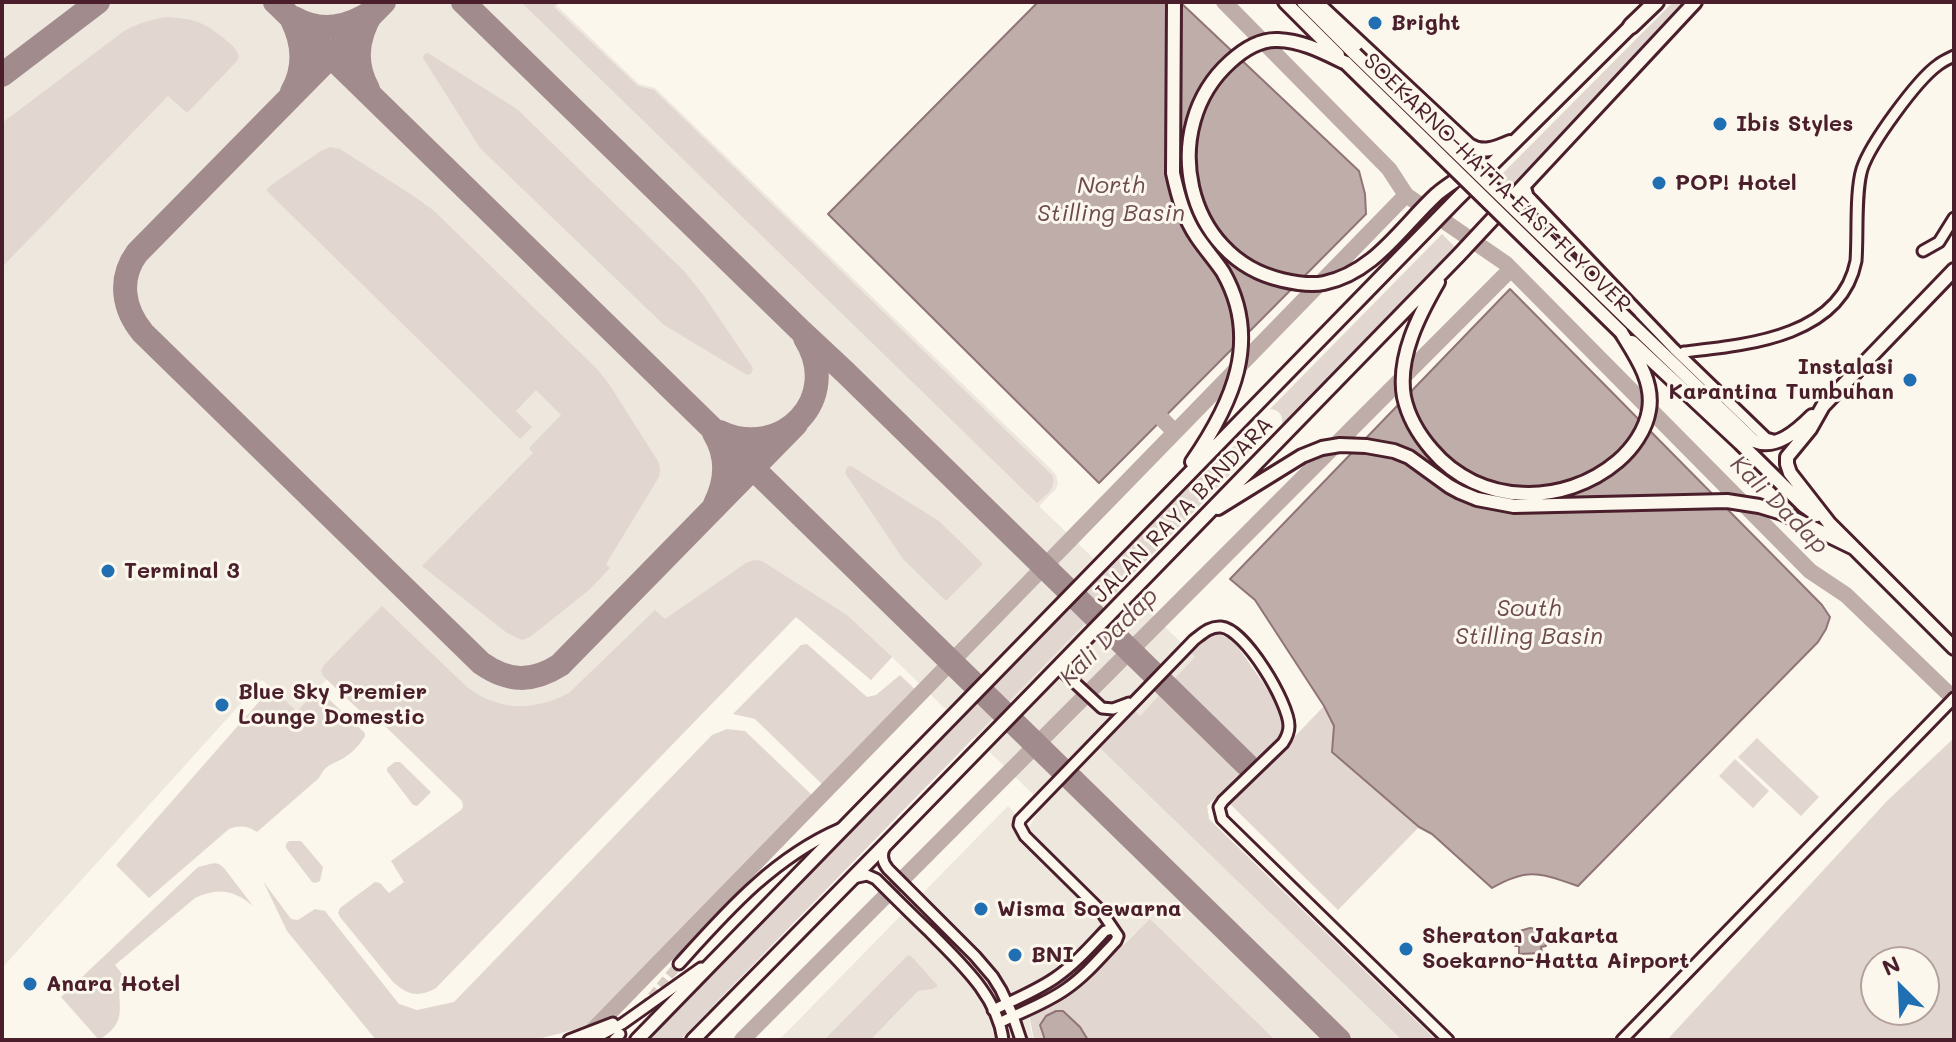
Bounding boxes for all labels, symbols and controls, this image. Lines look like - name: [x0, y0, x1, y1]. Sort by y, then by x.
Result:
- place label: Bright: [1391, 10, 1460, 36]
- marker: Bright: [1366, 14, 1384, 32]
- street label: SOEKARNO-HATTA EAST FLYOVER: [1358, 48, 1636, 318]
- place label: Ibis Styles: [1736, 111, 1853, 137]
- marker: Ibis Styles: [1711, 115, 1729, 133]
- place label: POP! Hotel: [1675, 170, 1797, 196]
- water label: North Stilling Basin: [1037, 172, 1185, 228]
- marker: POP! Hotel: [1650, 174, 1668, 192]
- place label: Instalasi Karantina Tumbuhan: [1669, 354, 1894, 406]
- marker: Instalasi Karantina Tumbuhan: [1901, 371, 1919, 389]
- street label: JALAN RAYA BANDARA: [1087, 412, 1279, 608]
- water label: Kali Dadap: [1724, 450, 1834, 560]
- place label: Terminal 3: [124, 558, 240, 584]
- marker: Terminal 3: [99, 562, 117, 580]
- water label: Kali Dadap: [1054, 582, 1164, 692]
- water label: South Stilling Basin: [1455, 595, 1603, 651]
- place label: Blue Sky Premier Lounge Domestic: [238, 679, 427, 730]
- marker: Blue Sky Premier Lounge Domestic: [213, 696, 231, 714]
- place label: Wisma Soewarna: [997, 896, 1181, 922]
- marker: Wisma Soewarna: [972, 900, 990, 918]
- place label: Sheraton Jakarta Soekarno-Hatta Airport: [1422, 923, 1689, 974]
- marker: Sheraton Jakarta Soekarno-Hatta Airport: [1397, 940, 1415, 958]
- place label: BNI: [1031, 942, 1074, 968]
- marker: BNI: [1006, 946, 1024, 964]
- north arrow: [1860, 946, 1940, 1026]
- text: N: [1877, 949, 1904, 982]
- place label: Anara Hotel: [46, 971, 180, 997]
- marker: Anara Hotel: [21, 975, 39, 993]

